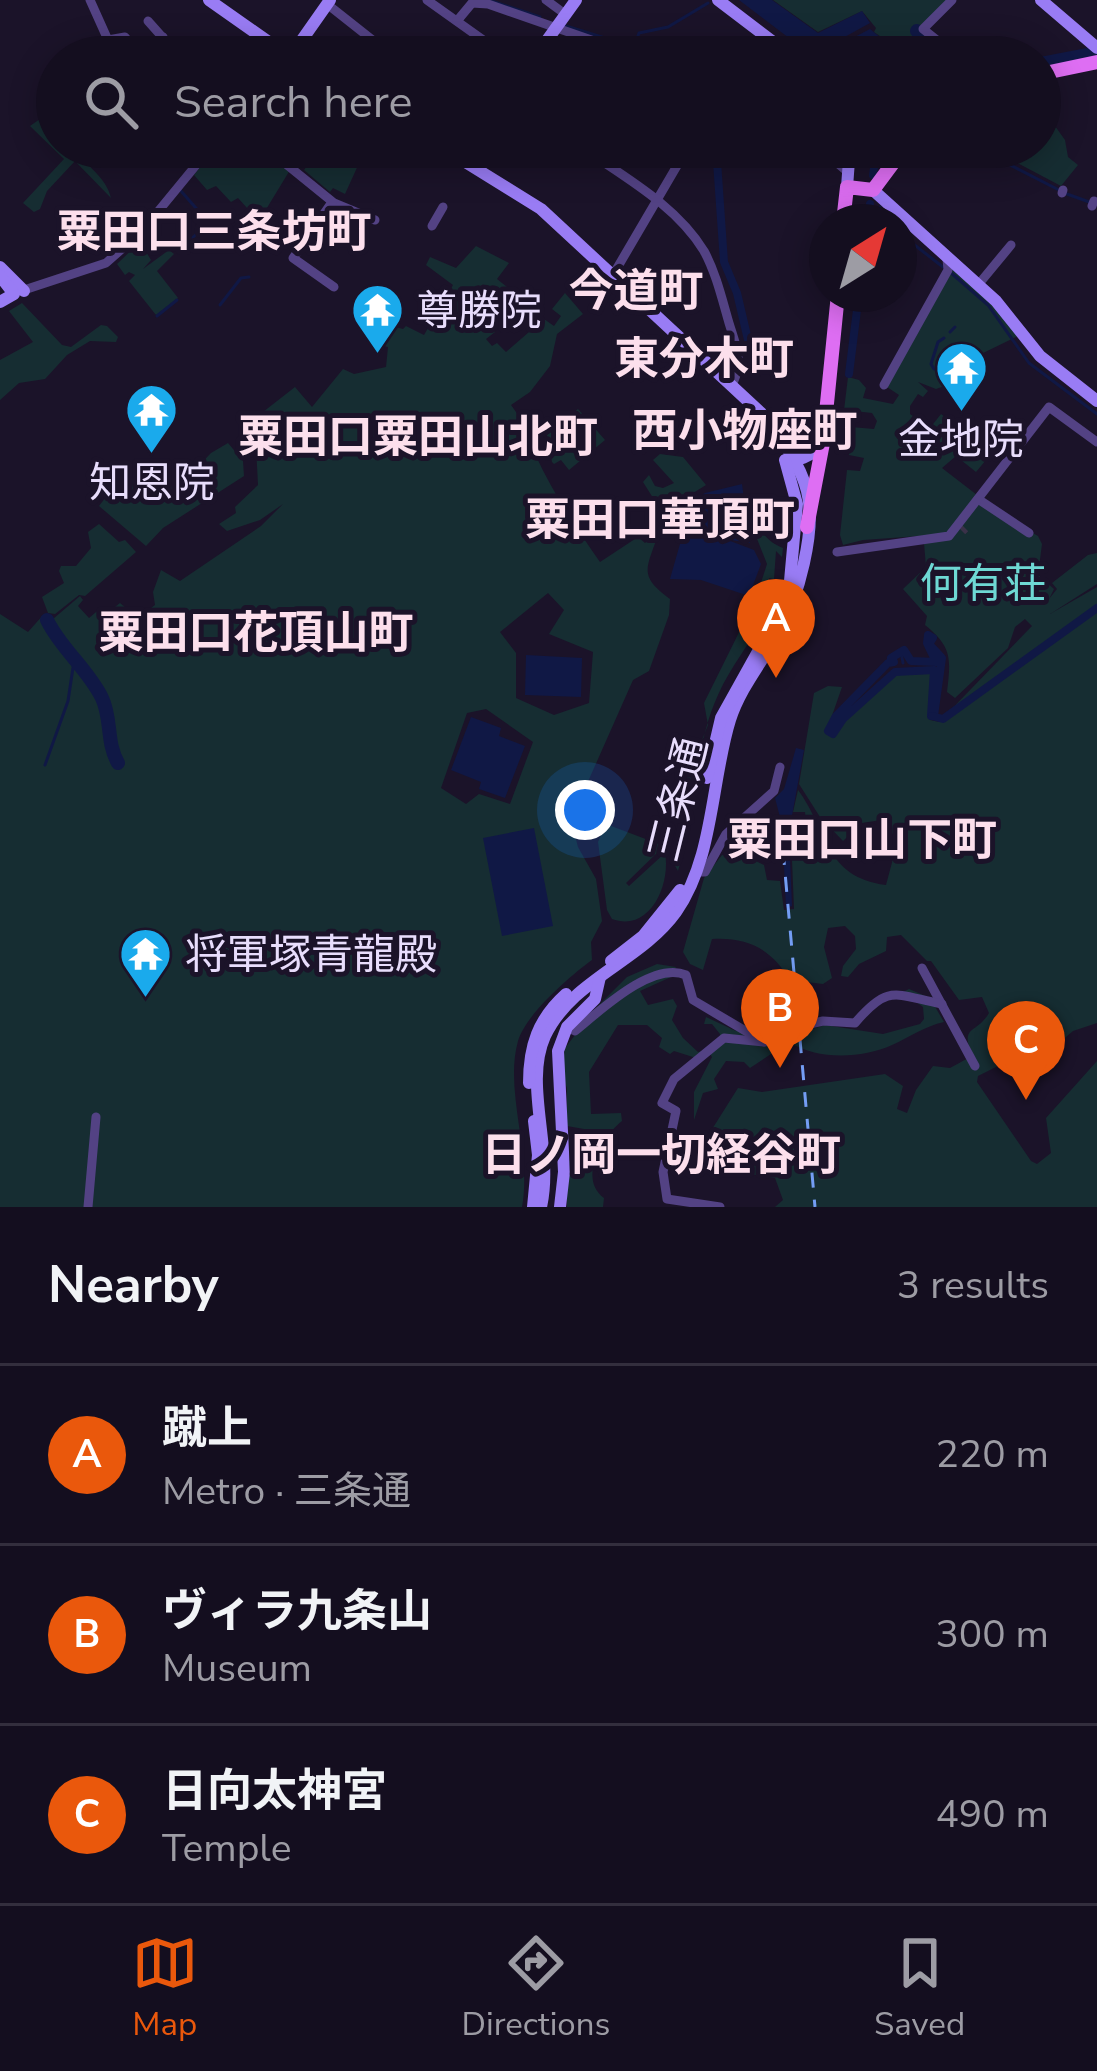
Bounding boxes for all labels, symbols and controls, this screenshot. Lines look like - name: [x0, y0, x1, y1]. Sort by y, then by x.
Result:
- search box: [36, 36, 1061, 168]
- icon: search: [78, 69, 144, 135]
- text: Search here: [174, 72, 413, 133]
- district label: 粟田口三条坊町: [56, 202, 372, 263]
- north arrow: [809, 204, 917, 312]
- district label: 今道町: [568, 261, 704, 322]
- temple icon: 尊勝院: [349, 282, 405, 356]
- place label: 尊勝院: [416, 283, 542, 340]
- district label: 東分木町: [614, 329, 794, 390]
- temple icon: 金地院: [933, 339, 989, 413]
- temple icon: 知恩院: [124, 382, 180, 456]
- district label: 西小物座町: [632, 401, 858, 462]
- district label: 粟田口粟田山北町: [238, 407, 598, 468]
- place label: 金地院: [898, 412, 1024, 469]
- place label: 知恩院: [89, 455, 215, 512]
- district label: 粟田口華頂町: [525, 490, 795, 551]
- park label: 何有荘: [920, 556, 1046, 613]
- pin: A: [737, 579, 815, 678]
- district label: 粟田口花頂山町: [98, 603, 414, 664]
- street label: 三条通: [636, 731, 721, 867]
- your location: [555, 780, 615, 840]
- district label: 粟田口山下町: [727, 810, 997, 871]
- temple icon: 将軍塚青龍殿: [118, 926, 174, 1000]
- place label: 将軍塚青龍殿: [185, 927, 437, 984]
- pin: B: [741, 969, 819, 1068]
- pin: C: [987, 1001, 1065, 1100]
- district label: 日ノ岡一切経谷町: [481, 1125, 841, 1186]
- text: Nearby: [48, 1250, 219, 1320]
- text: 3 results: [897, 1259, 1049, 1312]
- text: 蹴上: [162, 1398, 252, 1459]
- text: A: [72, 1428, 102, 1481]
- text: 220 m: [935, 1428, 1049, 1481]
- text: Metro · 三条通: [162, 1465, 411, 1518]
- text: ヴィラ九条山: [162, 1581, 432, 1642]
- text: B: [74, 1608, 100, 1661]
- text: 300 m: [935, 1608, 1049, 1661]
- text: Museum: [162, 1642, 312, 1695]
- text: 日向太神宮: [162, 1761, 387, 1822]
- text: C: [74, 1788, 100, 1841]
- text: 490 m: [935, 1788, 1049, 1841]
- text: Temple: [162, 1822, 291, 1875]
- tab: Map: [132, 1930, 198, 2047]
- tab: Directions: [462, 1930, 610, 2047]
- tab: Saved: [874, 1930, 965, 2047]

